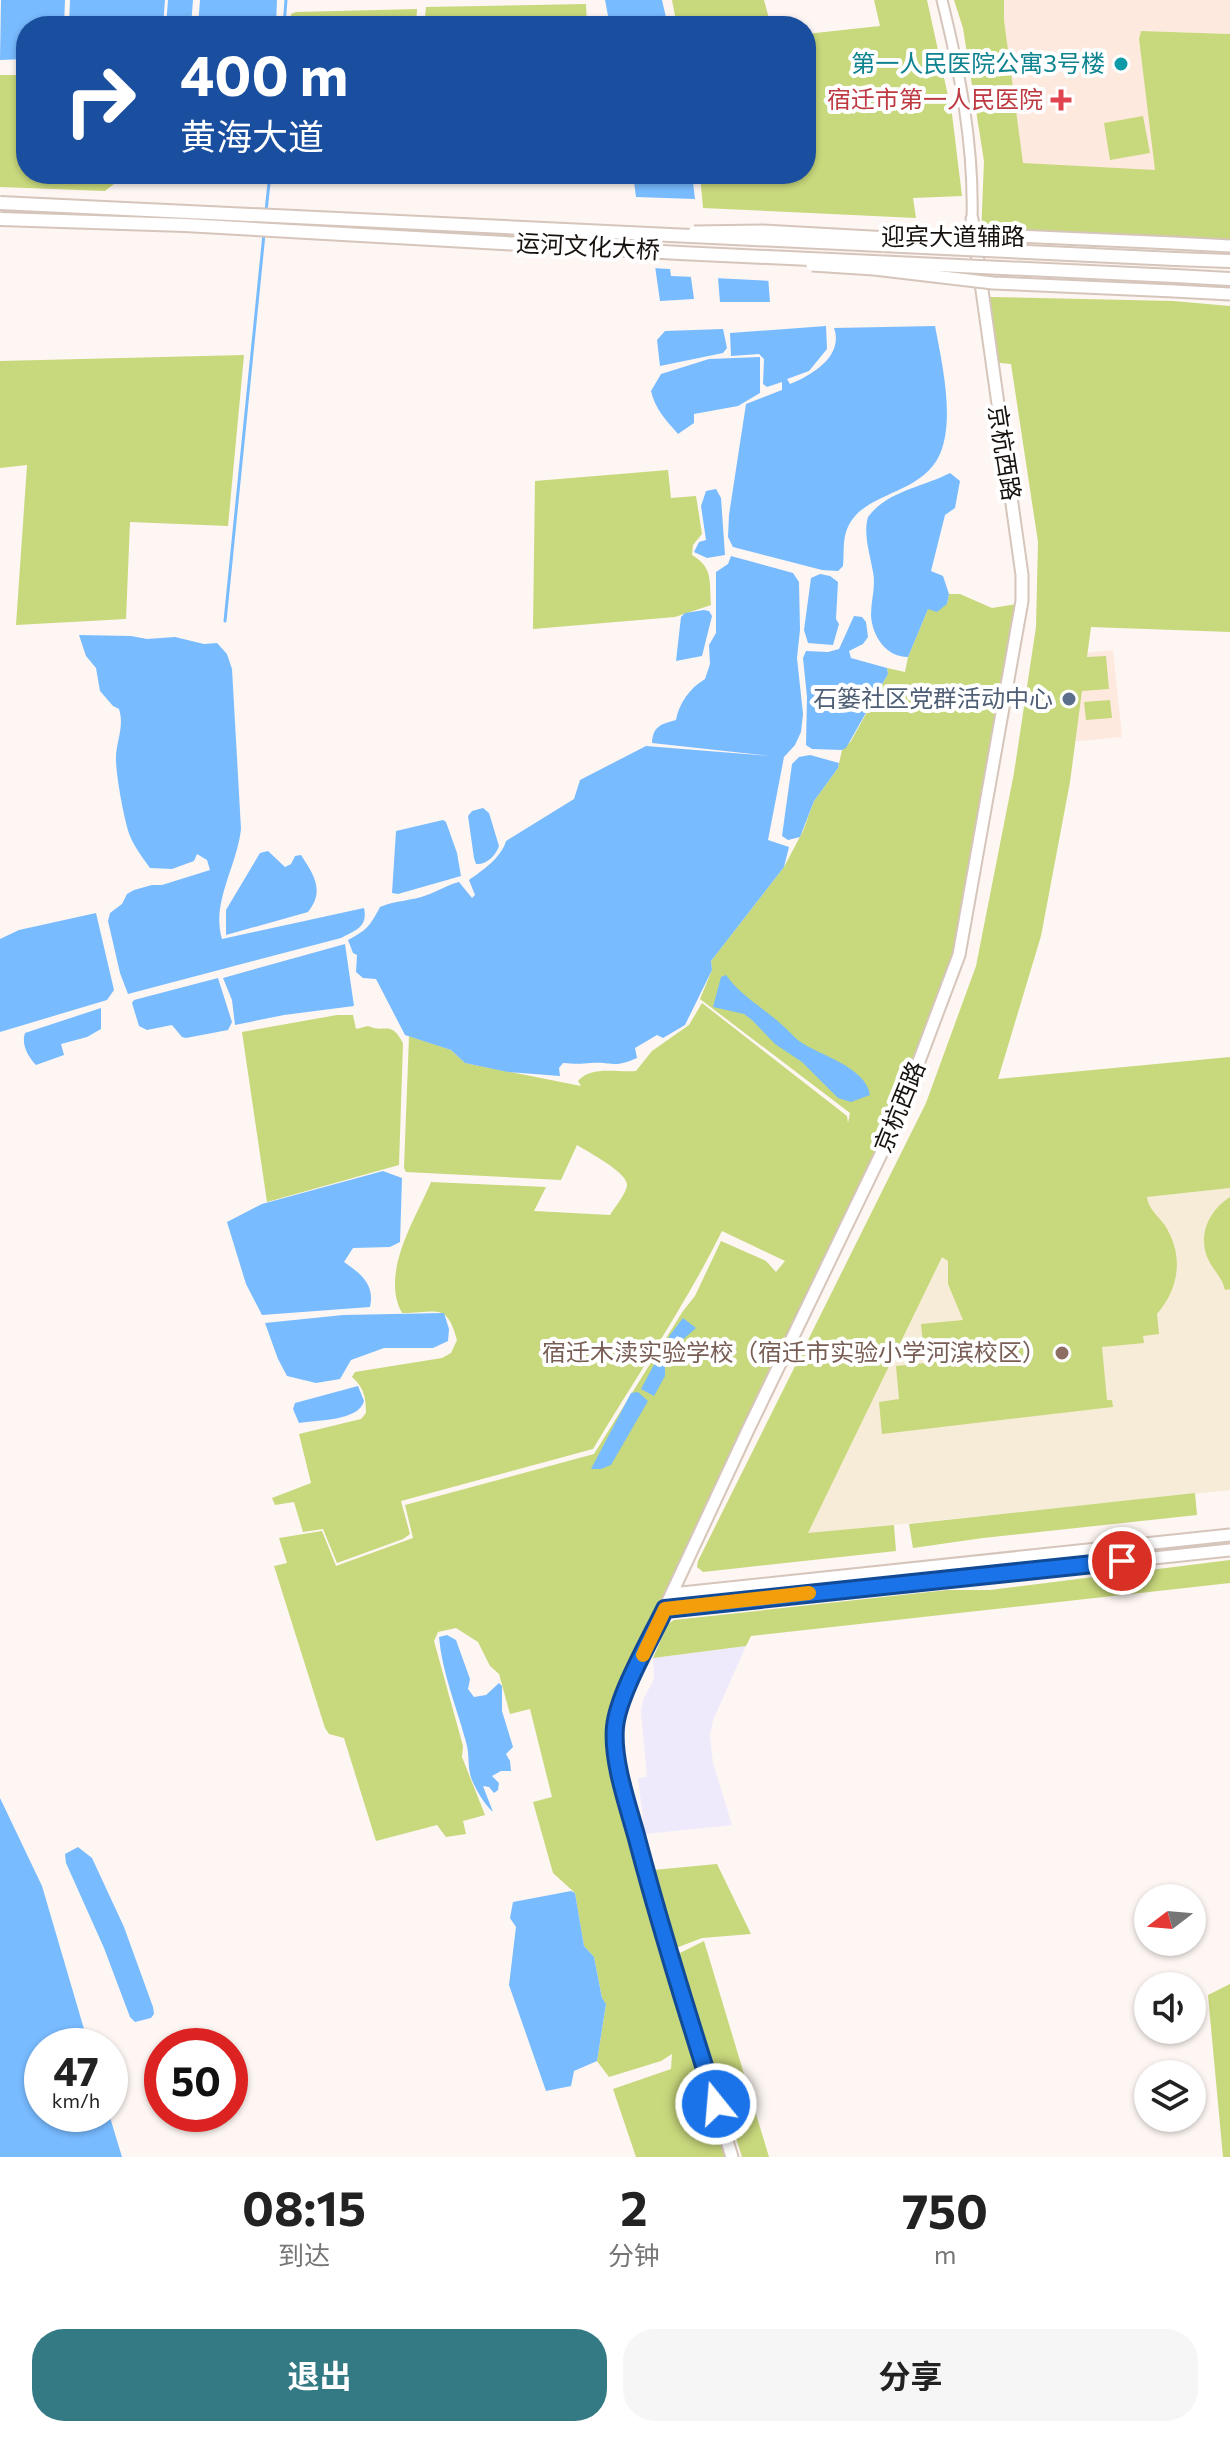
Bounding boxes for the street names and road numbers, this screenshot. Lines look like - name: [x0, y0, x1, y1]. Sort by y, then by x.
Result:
- street label: 迎宾大道辅路: [881, 221, 1025, 250]
- street label: 运河文化大桥: [515, 227, 661, 264]
- street label: 京杭西路: [984, 403, 1027, 502]
- street label: 京杭西路: [867, 1057, 930, 1156]

